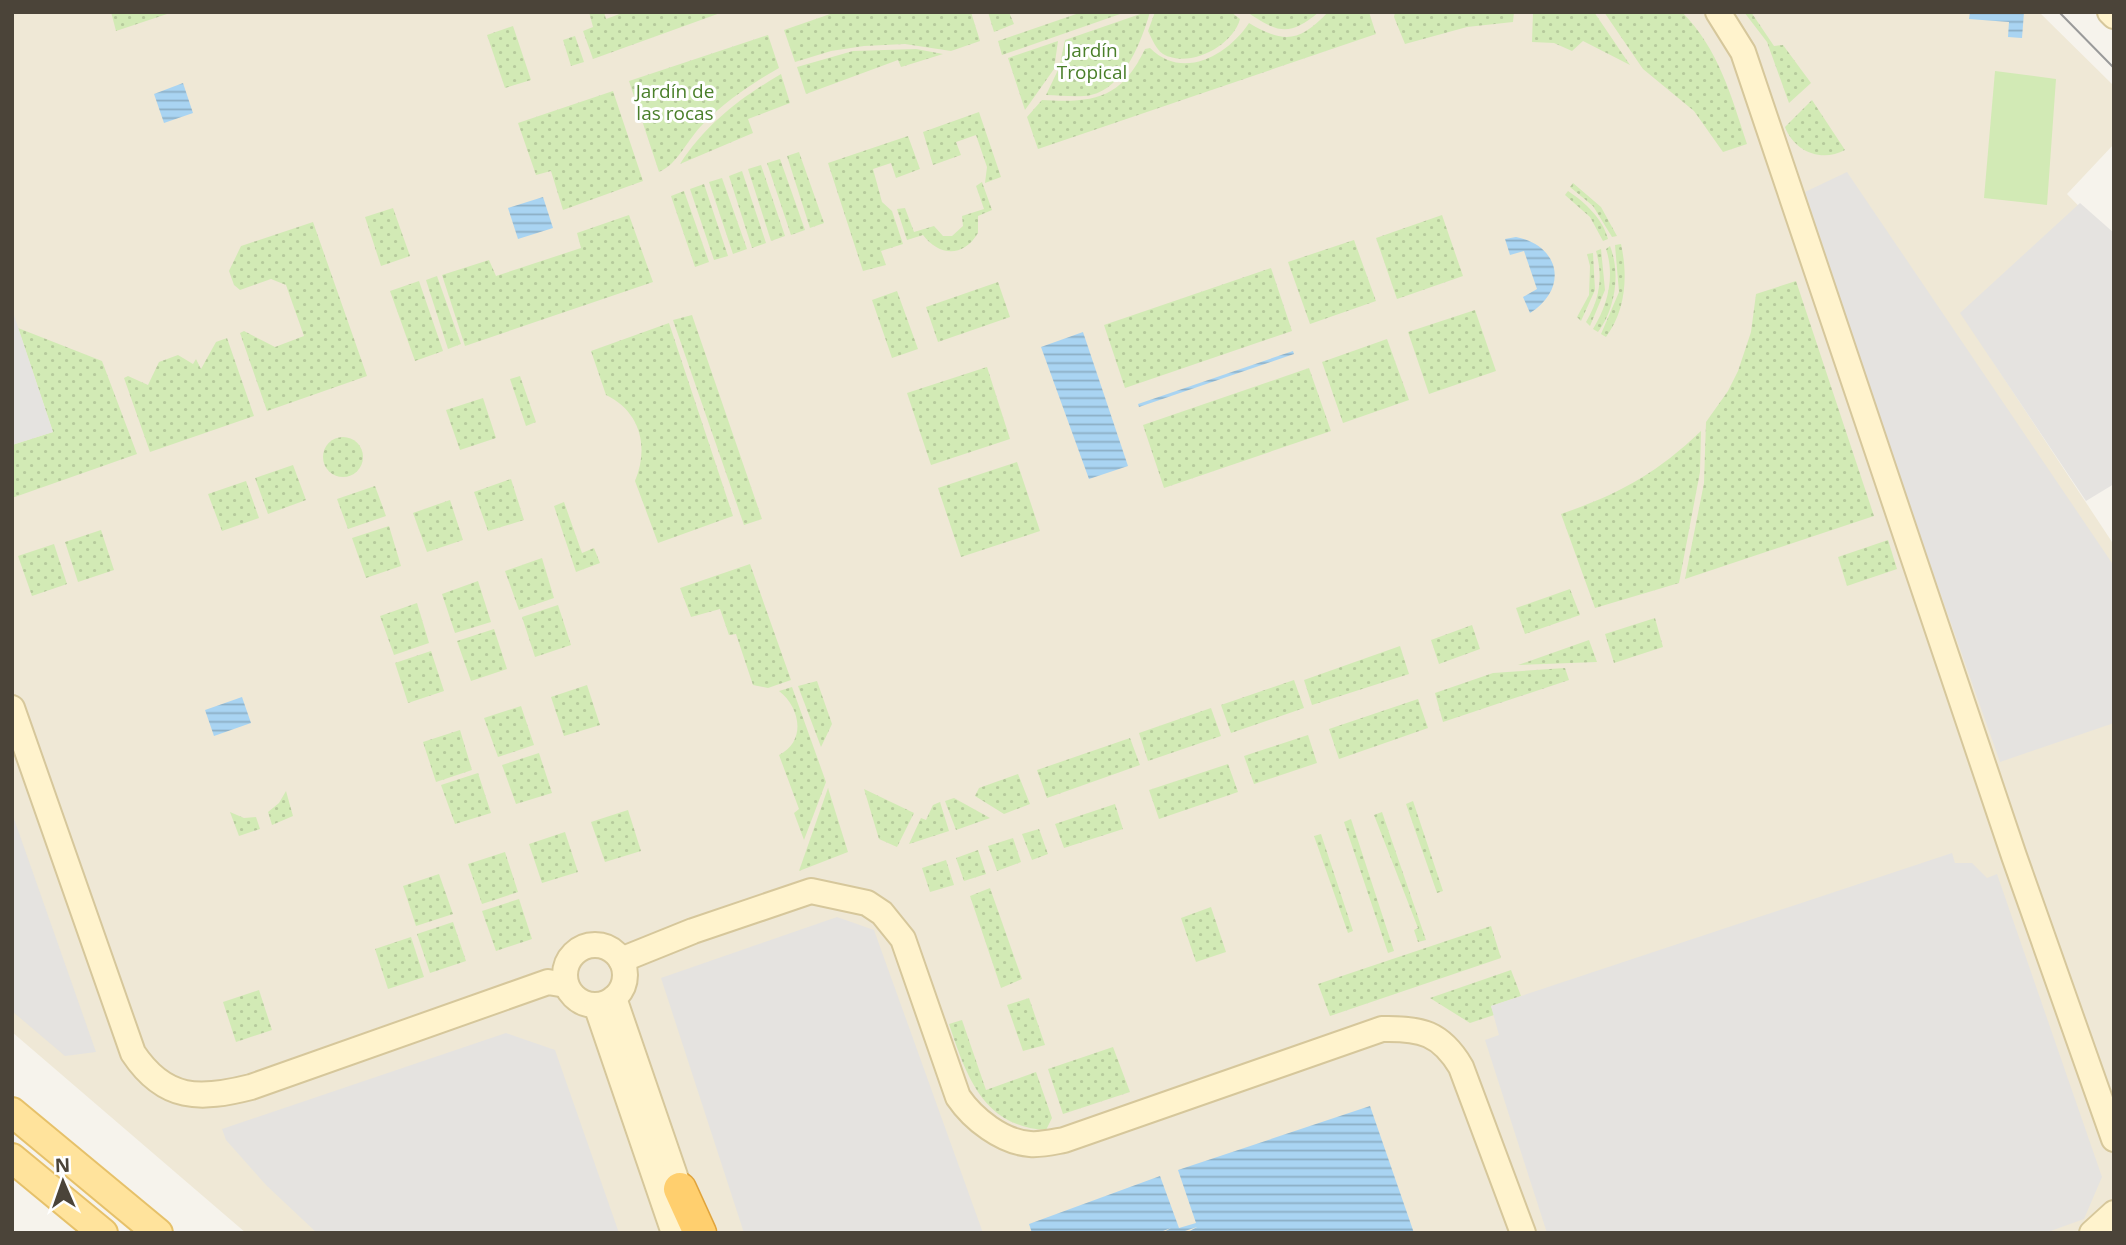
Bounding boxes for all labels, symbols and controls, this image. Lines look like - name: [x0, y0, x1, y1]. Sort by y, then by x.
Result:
- park label: Jardín Tropical: [1057, 37, 1127, 85]
- park label: Jardín de las rocas: [634, 78, 714, 126]
- north arrow: [28, 1147, 98, 1217]
- text: N: [54, 1152, 71, 1178]

